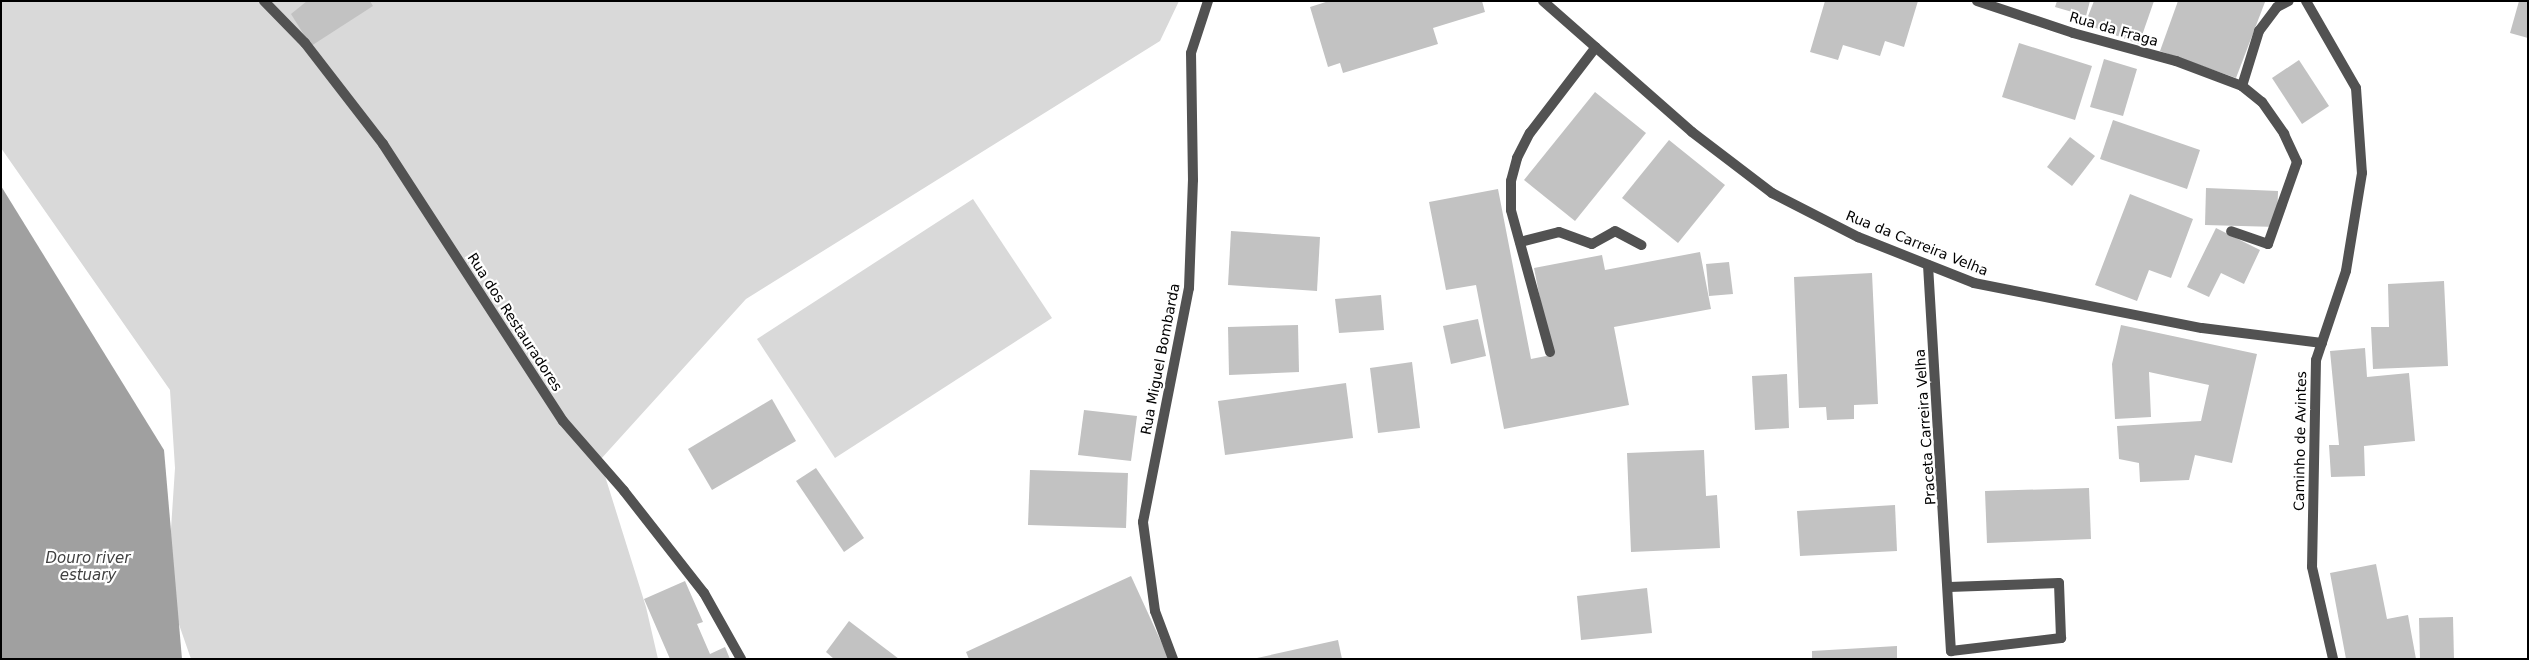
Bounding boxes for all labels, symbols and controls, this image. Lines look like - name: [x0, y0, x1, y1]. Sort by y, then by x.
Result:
- street label: Rua da Fraga: [2068, 8, 2160, 50]
- street label: Rua da Carreira Velha: [1843, 207, 1991, 279]
- street label: Rua dos Restauradores: [464, 250, 566, 394]
- street label: Rua Miguel Bombarda: [1137, 282, 1183, 436]
- street label: Praceta Carreira Velha: [1911, 348, 1939, 506]
- street label: Caminho de Avintes: [2290, 371, 2310, 511]
- water label: Douro river estuary: [46, 549, 130, 584]

